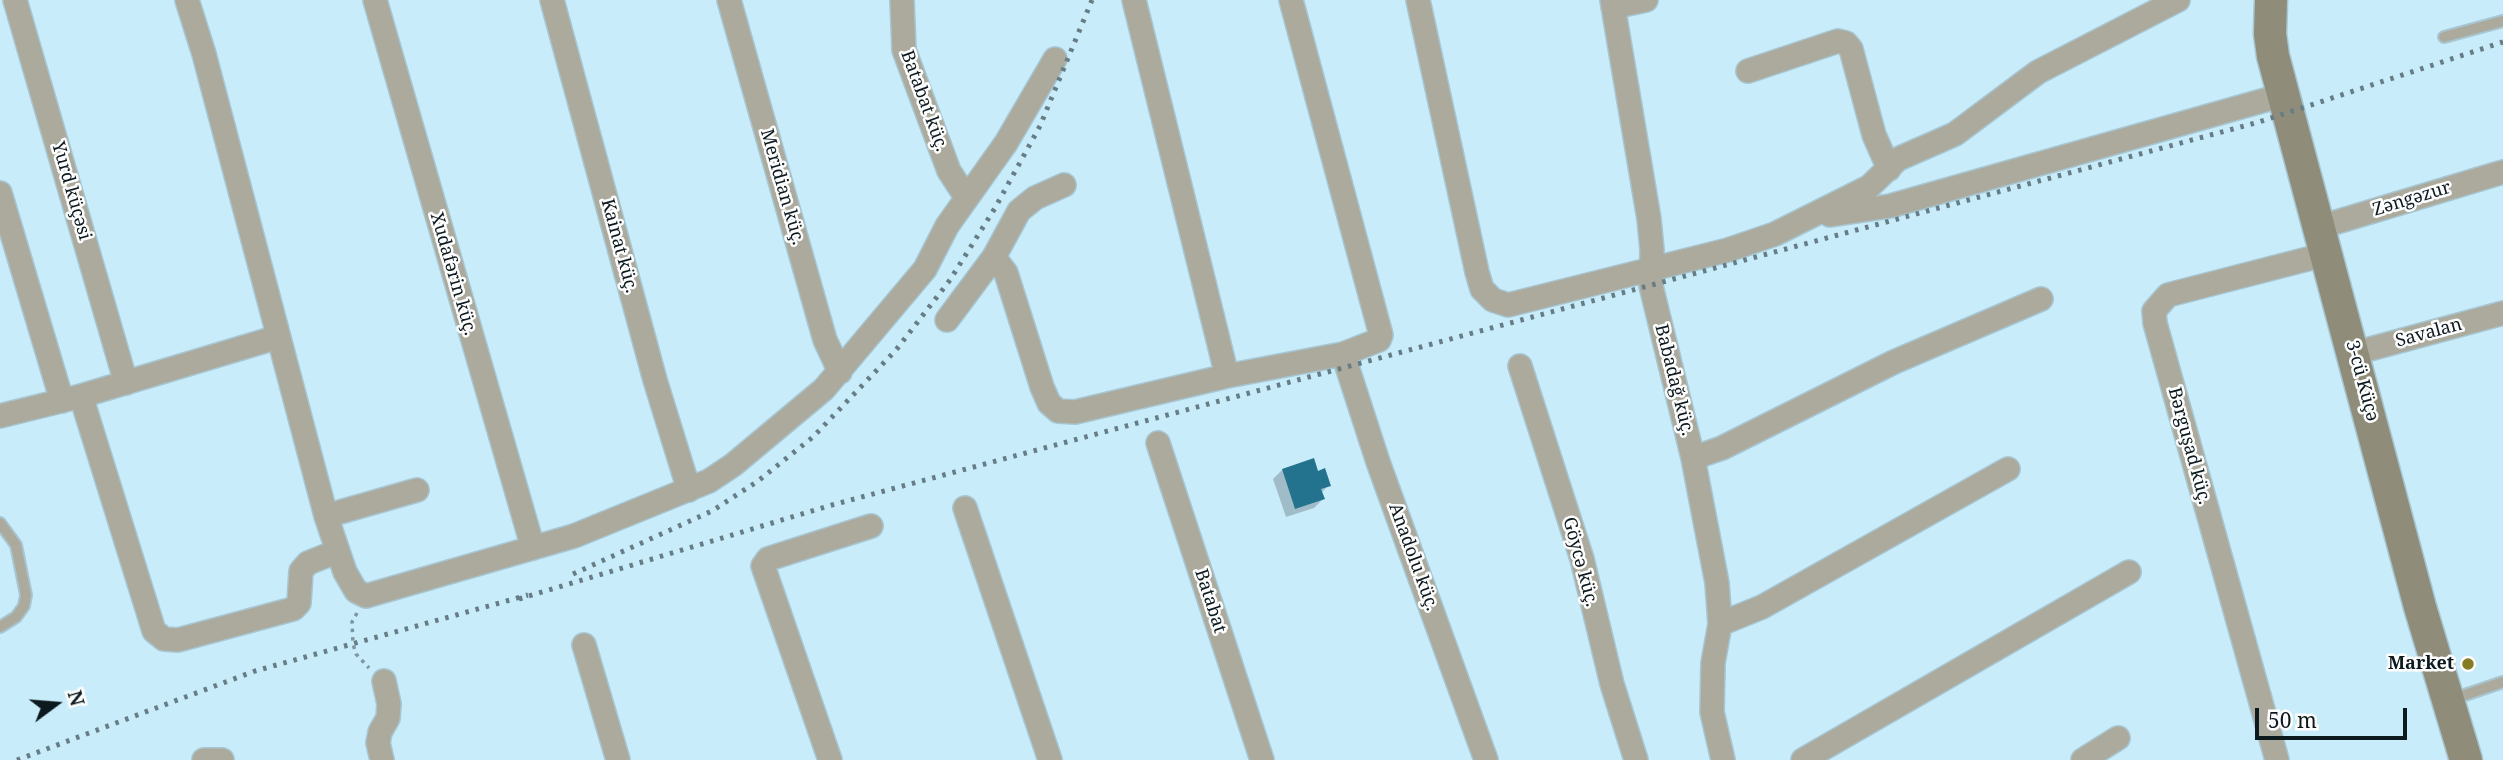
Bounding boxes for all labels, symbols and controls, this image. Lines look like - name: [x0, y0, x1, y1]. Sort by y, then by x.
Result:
- street label: Batabat küç.: [896, 48, 952, 154]
- street label: Meridian küç.: [755, 127, 809, 247]
- street label: Yurd küçəsi: [47, 139, 95, 243]
- street label: Zəngəzur: [2370, 177, 2454, 221]
- street label: Kainat küç.: [596, 197, 642, 295]
- street label: Xudafərin küç.: [425, 210, 481, 338]
- street label: Savalan: [2393, 314, 2465, 352]
- street label: Babadağ küç.: [1650, 322, 1698, 438]
- street label: 3-cü Küçə: [2341, 338, 2383, 424]
- street label: Bərguşad küç.: [2163, 385, 2215, 507]
- street label: Anadolu küç.: [1384, 500, 1442, 614]
- street label: Göycə küç.: [1558, 515, 1602, 609]
- street label: Batabat: [1190, 566, 1230, 636]
- place label: Market: [2388, 653, 2454, 675]
- marker: Market: [2460, 656, 2476, 672]
- north arrow: [21, 669, 91, 739]
- text: N: [62, 687, 91, 709]
- scale bar: [2258, 694, 2410, 738]
- text: 50 m: [2268, 706, 2317, 734]

